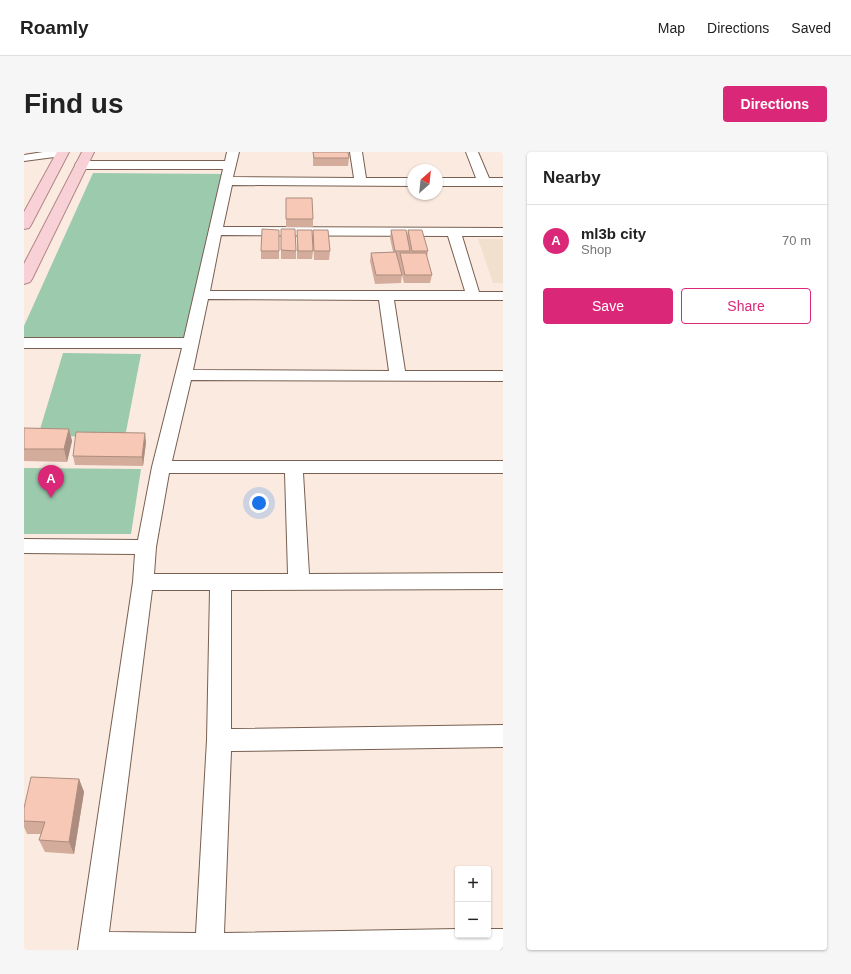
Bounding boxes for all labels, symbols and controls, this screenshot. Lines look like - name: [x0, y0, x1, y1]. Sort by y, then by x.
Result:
- text: Roamly: [20, 17, 89, 38]
- text: Map: [658, 20, 685, 36]
- text: Directions: [707, 20, 769, 36]
- text: Saved: [791, 20, 831, 36]
- button: Directions: [723, 86, 827, 122]
- text: Find us: [24, 88, 124, 119]
- north arrow: [407, 164, 443, 200]
- text: Nearby: [543, 168, 601, 187]
- text: ml3b city: [581, 225, 646, 242]
- text: A: [551, 233, 561, 248]
- text: 70 m: [782, 233, 811, 248]
- text: Shop: [581, 242, 611, 257]
- button: Save: [543, 288, 673, 324]
- button: Share: [681, 288, 811, 324]
- pin: A: [38, 465, 64, 498]
- your location: [249, 493, 269, 513]
- map controls: [455, 866, 491, 938]
- button: +: [455, 866, 491, 902]
- button: −: [455, 902, 491, 938]

